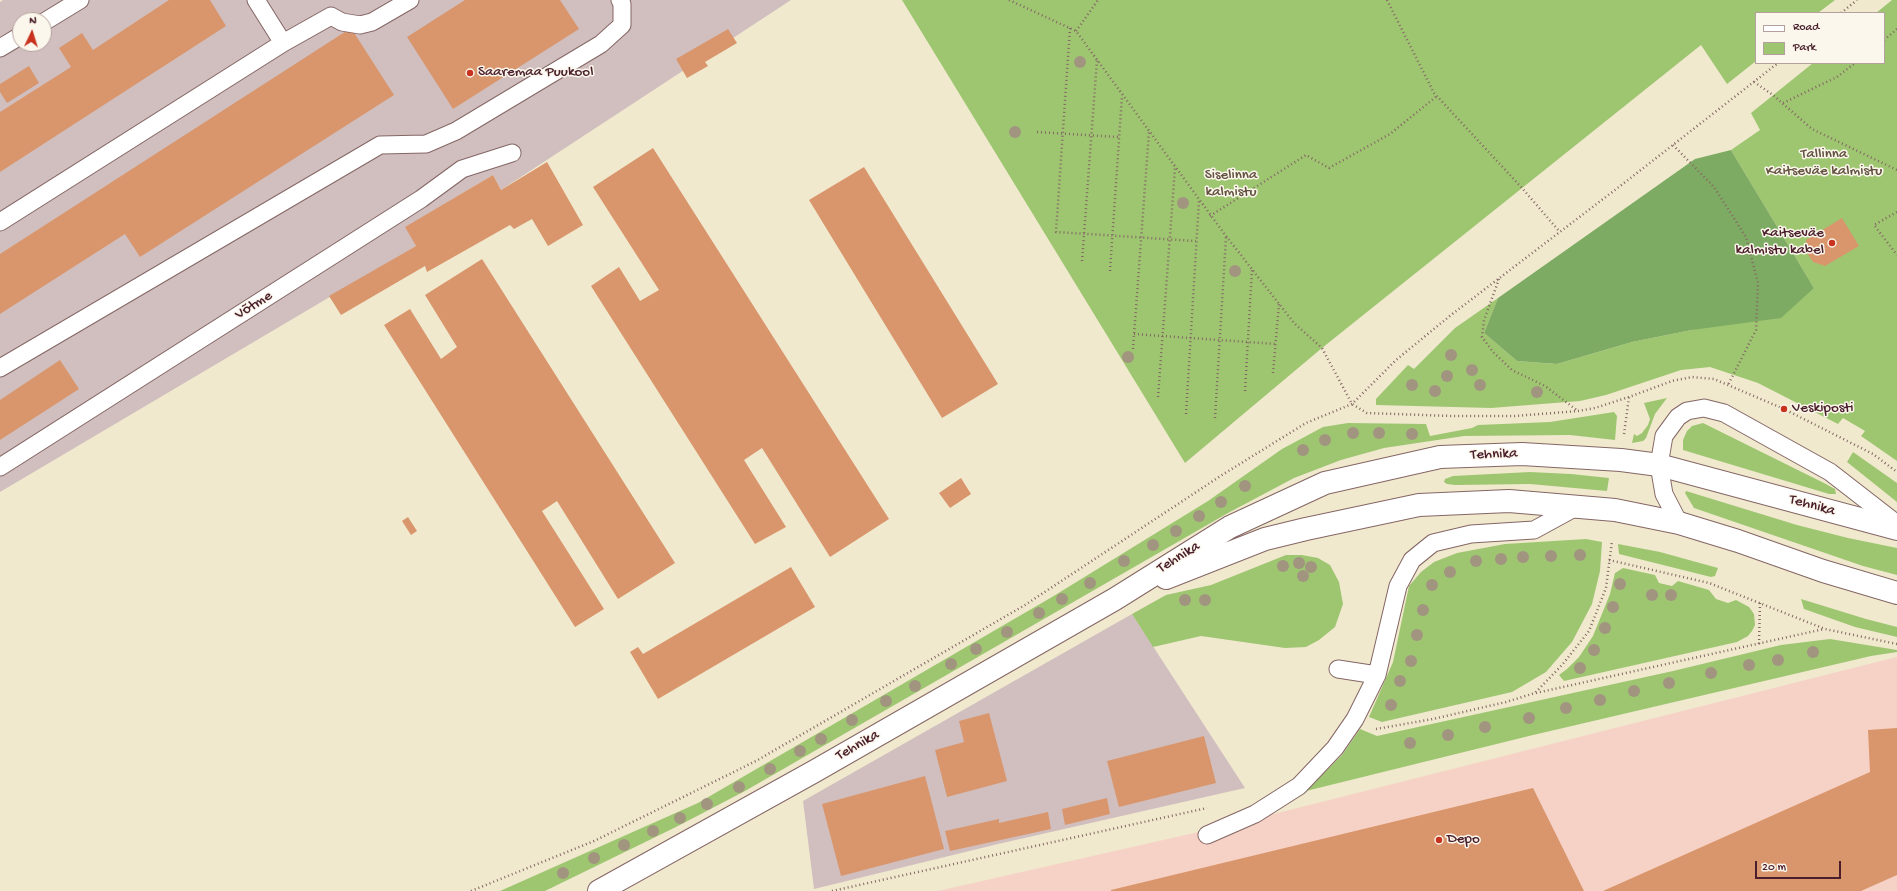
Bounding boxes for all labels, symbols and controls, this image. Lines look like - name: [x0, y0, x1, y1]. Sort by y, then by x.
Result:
- north arrow: [12, 12, 52, 52]
- legend: [1755, 12, 1885, 64]
- text: N: [29, 15, 37, 27]
- text: Road: [1793, 21, 1819, 35]
- text: Park: [1793, 41, 1816, 55]
- place label: Saaremaa Puukool: [478, 64, 593, 82]
- marker: Saaremaa Puukool: [465, 68, 475, 78]
- park label: Tallinna Kaitseväe kalmistu: [1766, 146, 1882, 181]
- park label: Siselinna kalmistu: [1205, 167, 1257, 202]
- place label: Kaitseväe kalmistu kabel: [1736, 225, 1824, 260]
- marker: Kaitseväe kalmistu kabel: [1827, 238, 1837, 248]
- street label: Võtme: [232, 288, 276, 324]
- place label: Veskiposti: [1792, 400, 1854, 418]
- marker: Veskiposti: [1779, 404, 1789, 414]
- street label: Tehnika: [1470, 445, 1518, 465]
- street label: Tehnika: [1787, 491, 1837, 521]
- street label: Tehnika: [1154, 538, 1204, 578]
- street label: Tehnika: [833, 726, 883, 766]
- place label: Depo: [1447, 831, 1480, 849]
- marker: Depo: [1434, 835, 1444, 845]
- scale bar: [1757, 853, 1843, 879]
- text: 20 m: [1762, 861, 1786, 875]

